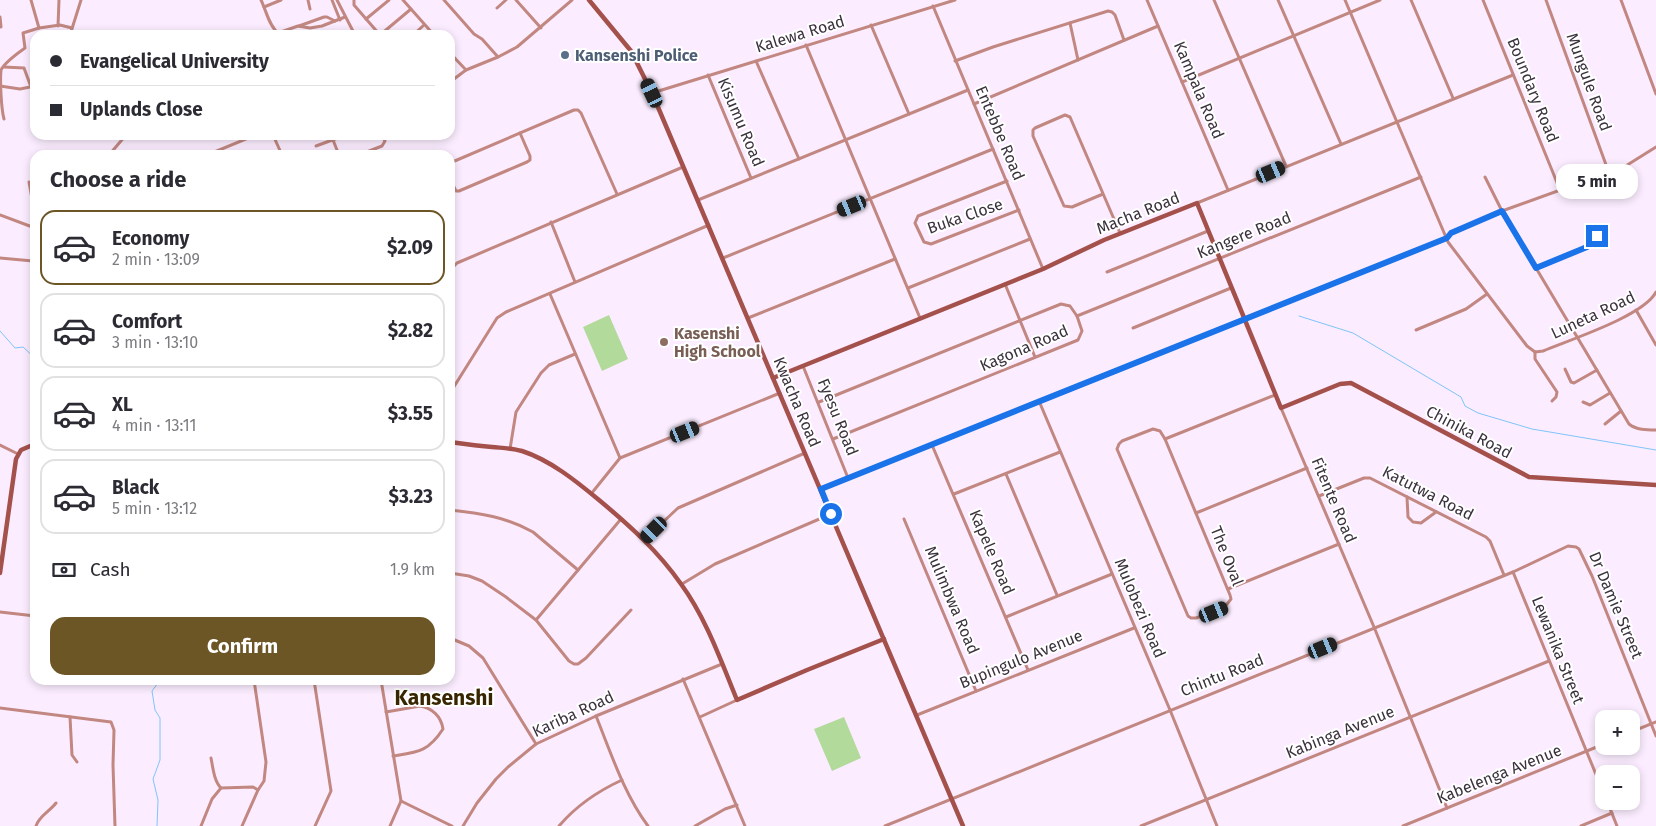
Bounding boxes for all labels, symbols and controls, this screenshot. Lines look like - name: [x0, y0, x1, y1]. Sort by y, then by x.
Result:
- street label: Kalewa Road: [753, 11, 847, 57]
- street label: Mungule Road: [1562, 30, 1616, 134]
- street label: Boundary Road: [1503, 35, 1563, 145]
- street label: Kampala Road: [1170, 38, 1228, 142]
- place label: Kansenshi Police: [575, 46, 698, 65]
- marker: Kansenshi Police: [559, 49, 571, 61]
- text: Evangelical University: [80, 50, 269, 73]
- street label: Kisumu Road: [714, 75, 768, 169]
- car: [638, 76, 665, 110]
- street label: Entebbe Road: [972, 83, 1028, 183]
- text: Uplands Close: [80, 98, 203, 121]
- car: [1254, 159, 1287, 185]
- callout: 5 min: [1556, 164, 1638, 198]
- text: Choose a ride: [50, 166, 186, 193]
- text: 5 min: [1577, 172, 1617, 191]
- street label: Macha Road: [1094, 188, 1182, 238]
- car: [835, 193, 868, 219]
- street label: Buka Close: [925, 194, 1005, 238]
- street label: Kangere Road: [1194, 208, 1294, 262]
- icon: car: [52, 225, 97, 270]
- route end: [1586, 225, 1608, 247]
- text: Economy: [112, 227, 189, 250]
- text: $2.09: [387, 236, 433, 259]
- text: 2 min · 13:09: [112, 250, 200, 269]
- street label: Luneta Road: [1548, 287, 1638, 343]
- icon: car: [52, 308, 97, 353]
- text: Comfort: [112, 310, 182, 333]
- text: $2.82: [388, 319, 433, 342]
- street label: Kagona Road: [977, 321, 1071, 375]
- place label: Kasenshi High School: [674, 324, 761, 361]
- text: 3 min · 13:10: [112, 333, 198, 352]
- marker: Kasenshi High School: [658, 336, 670, 348]
- street label: Kwacha Road: [769, 354, 825, 450]
- street label: Fyesu Road: [814, 376, 862, 458]
- icon: car: [52, 391, 97, 436]
- text: XL: [112, 393, 133, 416]
- street label: Chinika Road: [1423, 401, 1515, 463]
- text: $3.55: [388, 402, 433, 425]
- text: 4 min · 13:11: [112, 416, 196, 435]
- car: [668, 419, 701, 445]
- street label: Fitente Road: [1308, 454, 1360, 546]
- street label: Katutwa Road: [1379, 462, 1477, 524]
- icon: car: [52, 474, 97, 519]
- text: Black: [112, 476, 159, 499]
- text: $3.23: [389, 485, 433, 508]
- text: 5 min · 13:12: [112, 499, 197, 518]
- route start: [820, 503, 842, 525]
- street label: Kapele Road: [966, 507, 1018, 597]
- car: [638, 514, 669, 546]
- street label: The Oval: [1206, 523, 1248, 589]
- street label: Mulimbwa Road: [921, 543, 983, 657]
- street label: Dr Damie Street: [1585, 549, 1647, 661]
- street label: Mulobezi Road: [1110, 555, 1170, 661]
- icon: cash: [50, 556, 78, 584]
- text: Cash: [90, 558, 131, 581]
- text: 1.9 km: [390, 560, 435, 579]
- street label: Lewanika Street: [1528, 593, 1588, 707]
- car: [1197, 599, 1230, 625]
- button: Confirm: [50, 617, 435, 675]
- street label: Bupingulo Avenue: [957, 626, 1085, 692]
- car: [1306, 635, 1339, 661]
- street label: Chintu Road: [1178, 650, 1266, 700]
- district label: Kansenshi: [395, 685, 493, 711]
- street label: Kariba Road: [529, 687, 617, 741]
- street label: Kabinga Avenue: [1283, 702, 1397, 762]
- map controls: [1595, 710, 1640, 810]
- button: +: [1595, 710, 1640, 755]
- street label: Kabelenga Avenue: [1434, 740, 1564, 808]
- button: −: [1595, 765, 1640, 810]

